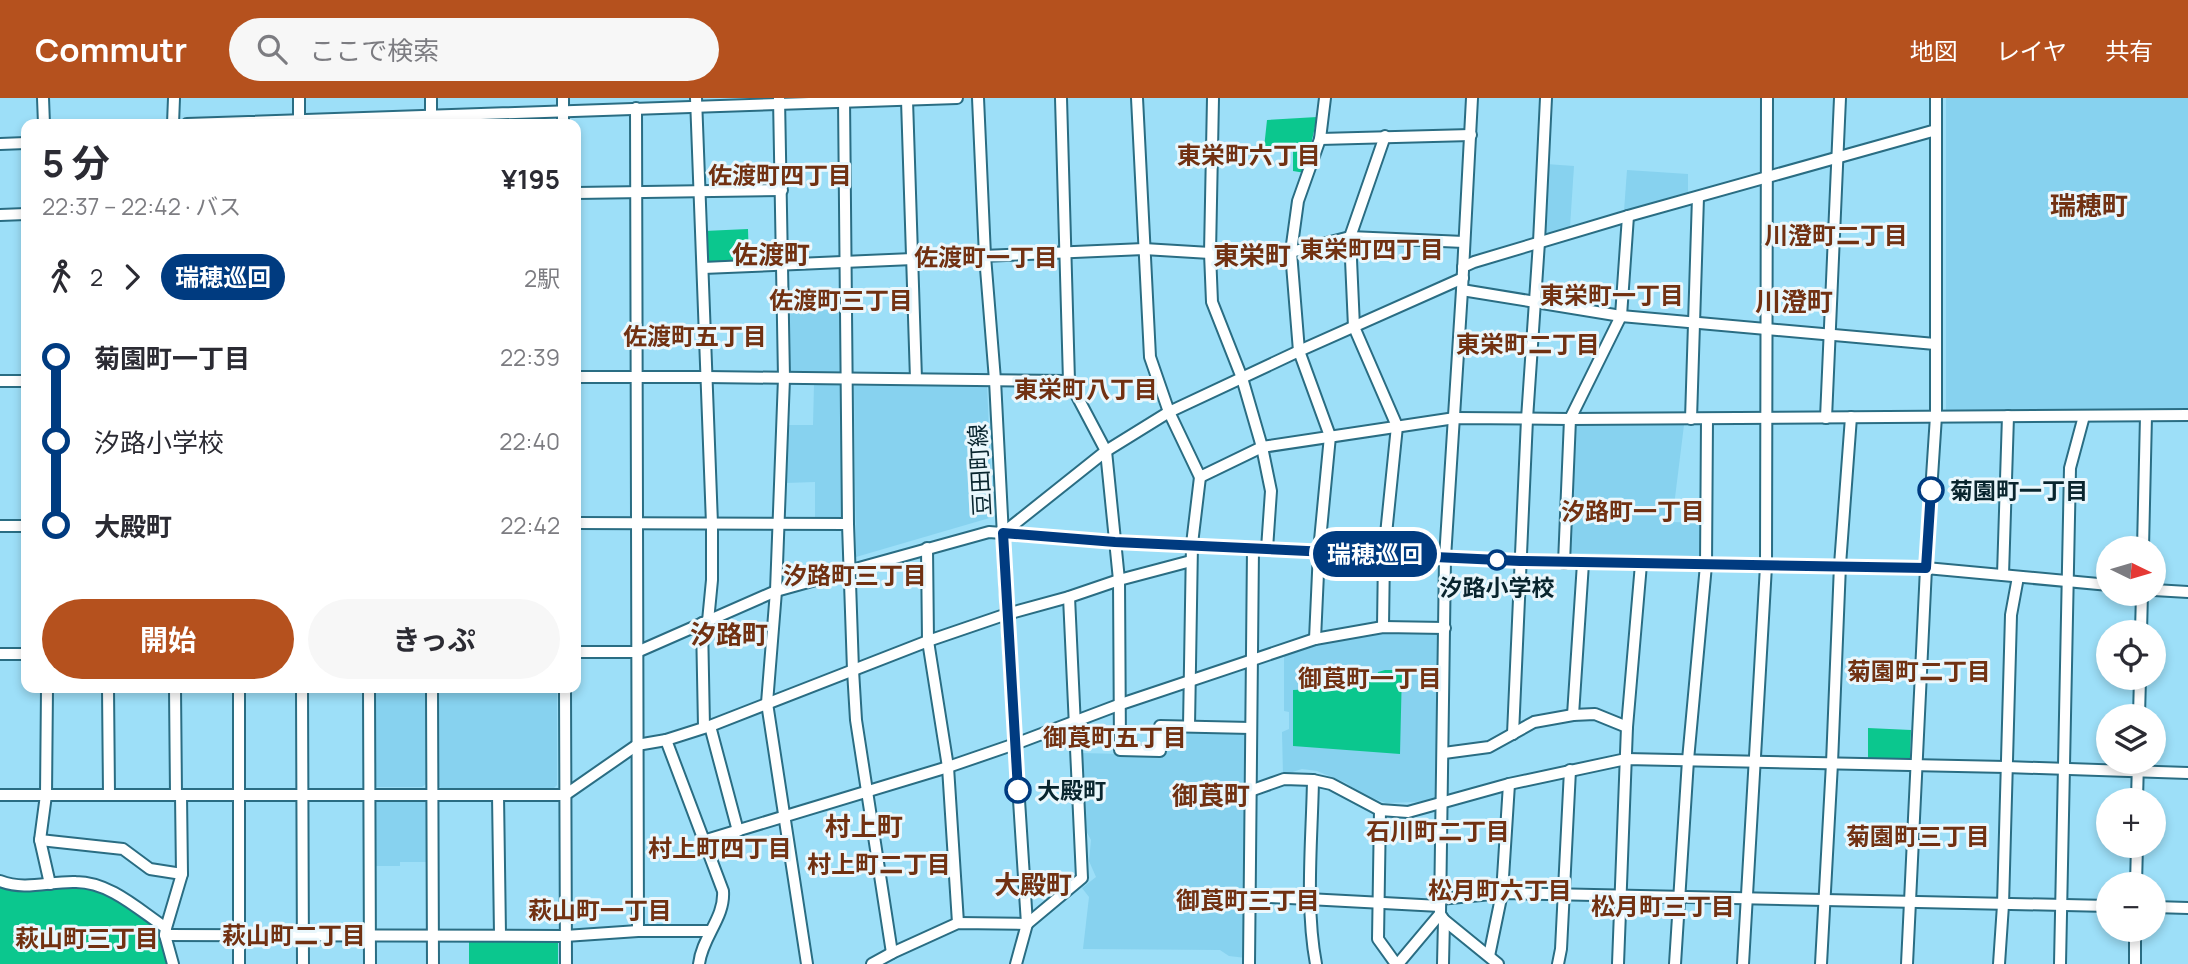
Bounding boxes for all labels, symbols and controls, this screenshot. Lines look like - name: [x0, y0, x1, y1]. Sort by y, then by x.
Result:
- search box: [229, 18, 719, 81]
- text: Commutr: [35, 27, 187, 72]
- icon: search: [253, 30, 291, 68]
- text: ここで検索: [309, 32, 439, 68]
- text: 地図: [1910, 34, 1958, 67]
- text: レイヤ: [1996, 34, 2067, 67]
- text: 共有: [2105, 34, 2153, 67]
- text: 5 分: [42, 136, 110, 188]
- district label: 東栄町六丁目: [1177, 138, 1321, 171]
- district label: 佐渡町四丁目: [708, 158, 852, 191]
- text: ¥195: [501, 161, 560, 197]
- district label: 瑞穂町: [2050, 187, 2128, 223]
- text: 22:37 – 22:42 · バス: [42, 190, 241, 222]
- district label: 川澄町二丁目: [1764, 218, 1908, 251]
- district label: 東栄町四丁目: [1300, 232, 1444, 265]
- district label: 佐渡町: [732, 236, 810, 272]
- district label: 東栄町: [1213, 237, 1291, 273]
- district label: 佐渡町一丁目: [914, 240, 1058, 273]
- icon: walk: [42, 258, 80, 296]
- icon: forward: [113, 258, 151, 296]
- text: 瑞穂巡回: [175, 260, 271, 293]
- text: 2: [90, 261, 103, 293]
- text: 2駅: [524, 262, 560, 294]
- district label: 東栄町一丁目: [1540, 278, 1684, 311]
- district label: 佐渡町三丁目: [769, 283, 913, 316]
- district label: 川澄町: [1755, 283, 1833, 319]
- district label: 佐渡町五丁目: [623, 319, 767, 352]
- district label: 東栄町二丁目: [1456, 327, 1600, 360]
- text: 菊園町一丁目: [94, 340, 250, 376]
- text: 22:39: [500, 341, 560, 373]
- district label: 東栄町八丁目: [1014, 372, 1158, 405]
- street label: 豆田町線: [961, 423, 997, 517]
- text: 汐路小学校: [94, 424, 224, 460]
- text: 22:40: [499, 425, 560, 457]
- place label: 菊園町一丁目: [1950, 474, 2088, 506]
- marker: 菊園町一丁目: [1918, 477, 1944, 503]
- district label: 汐路町一丁目: [1561, 494, 1705, 527]
- text: 大殿町: [94, 508, 172, 544]
- text: 22:42: [500, 509, 560, 541]
- line badge: 瑞穂巡回: [1326, 531, 1424, 577]
- north arrow: [2096, 536, 2166, 606]
- map controls: [2096, 536, 2166, 942]
- text: 瑞穂巡回: [1327, 537, 1423, 570]
- marker: 汐路小学校: [1487, 550, 1507, 570]
- district label: 汐路町三丁目: [783, 558, 927, 591]
- place label: 汐路小学校: [1440, 571, 1555, 603]
- button: 開始: [42, 599, 294, 679]
- button: きっぷ: [308, 599, 560, 679]
- district label: 汐路町: [690, 616, 768, 652]
- button: locate: [2096, 620, 2166, 690]
- district label: 菊園町二丁目: [1847, 654, 1991, 687]
- district label: 御莨町一丁目: [1298, 661, 1442, 694]
- button: layers: [2096, 704, 2166, 774]
- district label: 御莨町五丁目: [1043, 720, 1187, 753]
- place label: 大殿町: [1037, 774, 1106, 806]
- marker: 大殿町: [1005, 777, 1031, 803]
- district label: 御莨町: [1172, 777, 1250, 813]
- button: +: [2096, 788, 2166, 858]
- district label: 村上町: [825, 808, 903, 844]
- district label: 石川町二丁目: [1366, 814, 1510, 847]
- district label: 菊園町三丁目: [1846, 819, 1990, 852]
- district label: 村上町四丁目: [648, 831, 792, 864]
- district label: 村上町二丁目: [807, 847, 951, 880]
- district label: 大殿町: [994, 866, 1072, 902]
- button: −: [2096, 872, 2166, 942]
- district label: 松月町六丁目: [1428, 873, 1572, 906]
- district label: 御莨町三丁目: [1176, 883, 1320, 916]
- district label: 松月町三丁目: [1591, 889, 1735, 922]
- district label: 萩山町一丁目: [528, 893, 672, 926]
- district label: 萩山町二丁目: [222, 918, 366, 951]
- district label: 萩山町三丁目: [15, 921, 159, 954]

